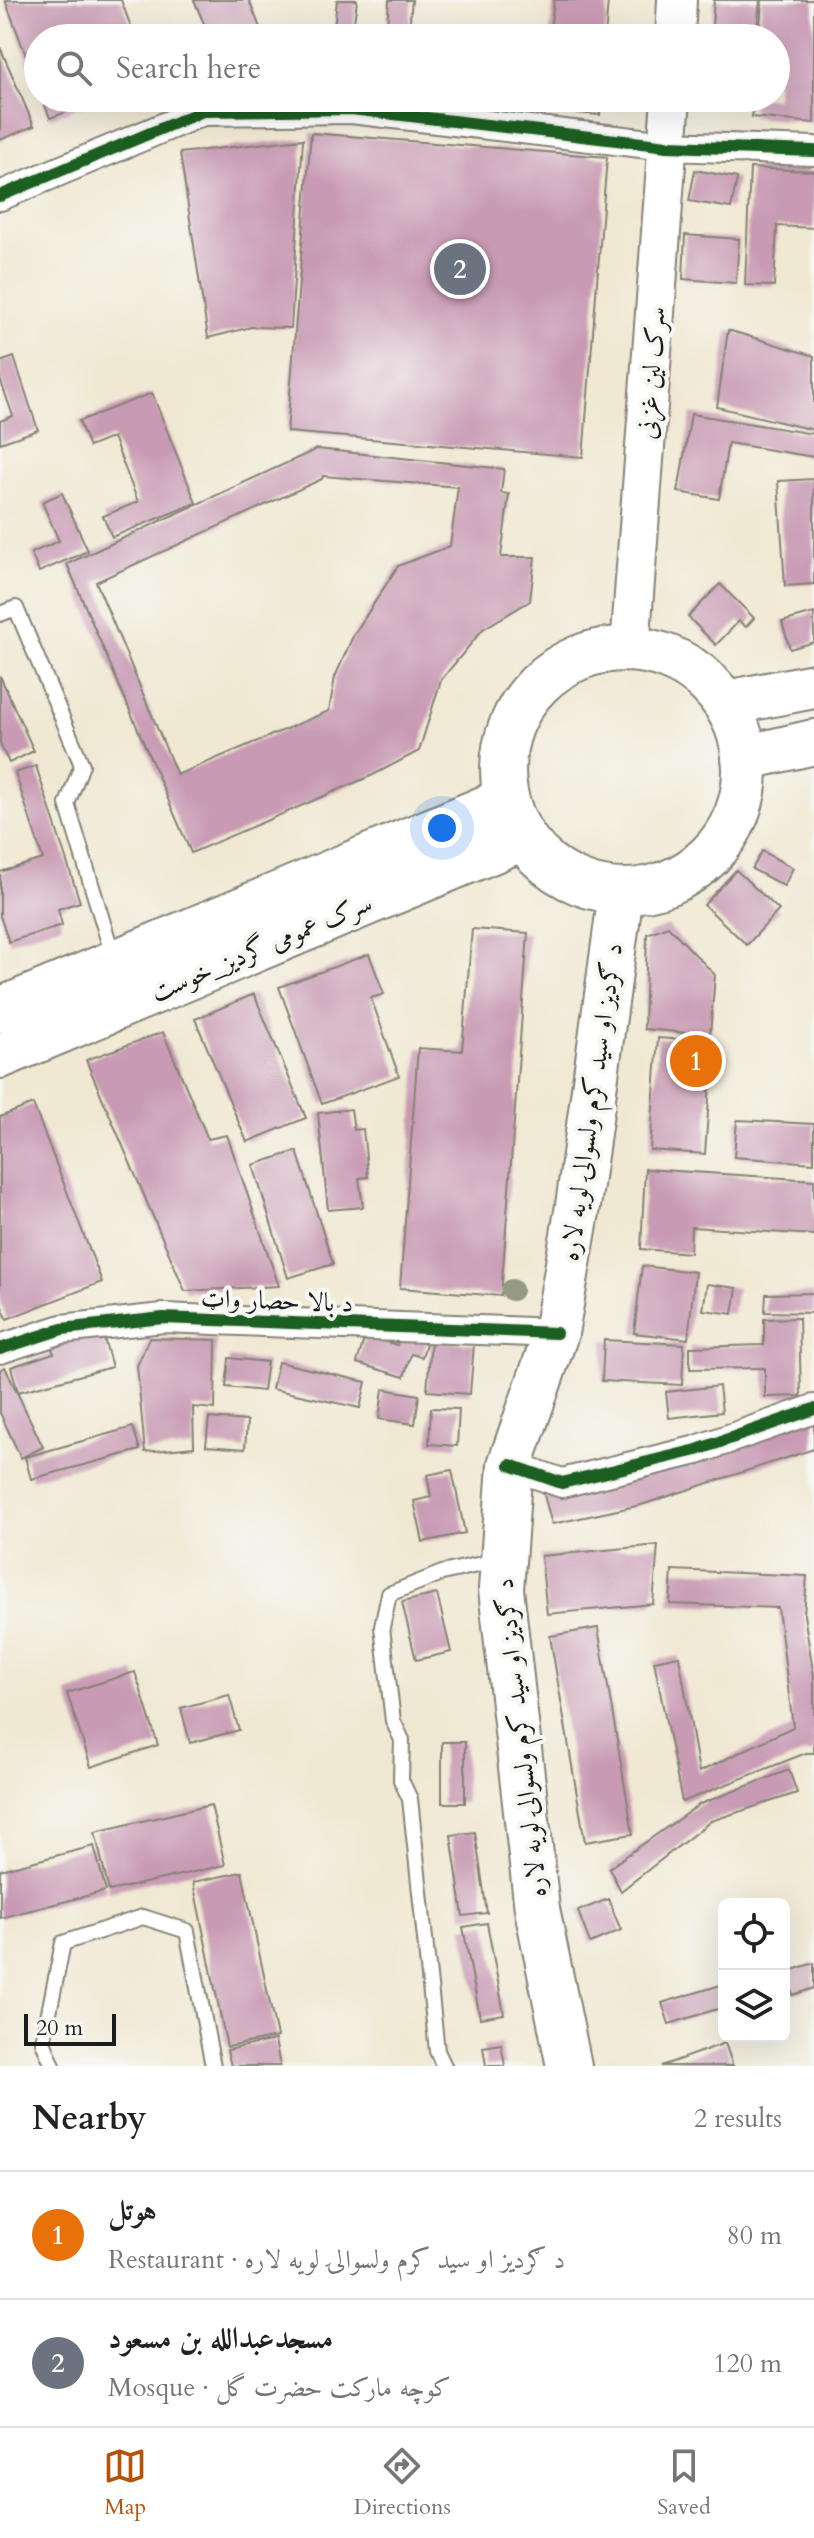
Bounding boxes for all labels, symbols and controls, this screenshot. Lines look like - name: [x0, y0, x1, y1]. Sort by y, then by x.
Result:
- search box: [24, 24, 790, 112]
- icon: search: [52, 46, 96, 90]
- text: Search here: [116, 48, 261, 89]
- pin: 2: [434, 239, 486, 299]
- street label: سرک لین غزنی: [629, 306, 674, 441]
- your location: [422, 808, 462, 848]
- street label: سرک عمومی گردیز_خوست: [145, 885, 377, 1010]
- street label: د ګردیز او سید کرم ولسوالۍ لویه لاره: [552, 941, 636, 1264]
- pin: 1: [670, 1031, 722, 1091]
- street label: د بالا حصار واټ: [200, 1280, 354, 1321]
- street label: د ګردیز او سید کرم ولسوالۍ لویه لاره: [486, 1576, 560, 1899]
- map controls: [718, 1898, 790, 2042]
- button: locate: [718, 1898, 790, 1970]
- button: layers: [718, 1970, 790, 2042]
- scale bar: [24, 2010, 116, 2046]
- text: 20 m: [36, 2013, 83, 2043]
- text: Nearby: [32, 2095, 147, 2141]
- text: 2 results: [694, 2101, 782, 2136]
- text: هوتل: [108, 2190, 157, 2231]
- text: 1: [51, 2218, 65, 2253]
- text: 80 m: [726, 2218, 782, 2253]
- text: Restaurant · د ګردیز او سید کرم ولسوالۍ لویه لاره: [108, 2242, 565, 2277]
- text: مسجدعبدالله بن مسعود: [108, 2318, 333, 2359]
- text: 2: [51, 2346, 65, 2381]
- text: 120 m: [713, 2346, 782, 2381]
- text: Mosque · کوچه مارکت حضرت گل: [108, 2370, 451, 2405]
- tab: Map: [103, 2444, 147, 2522]
- tab: Directions: [354, 2444, 451, 2522]
- tab: Saved: [657, 2444, 711, 2522]

